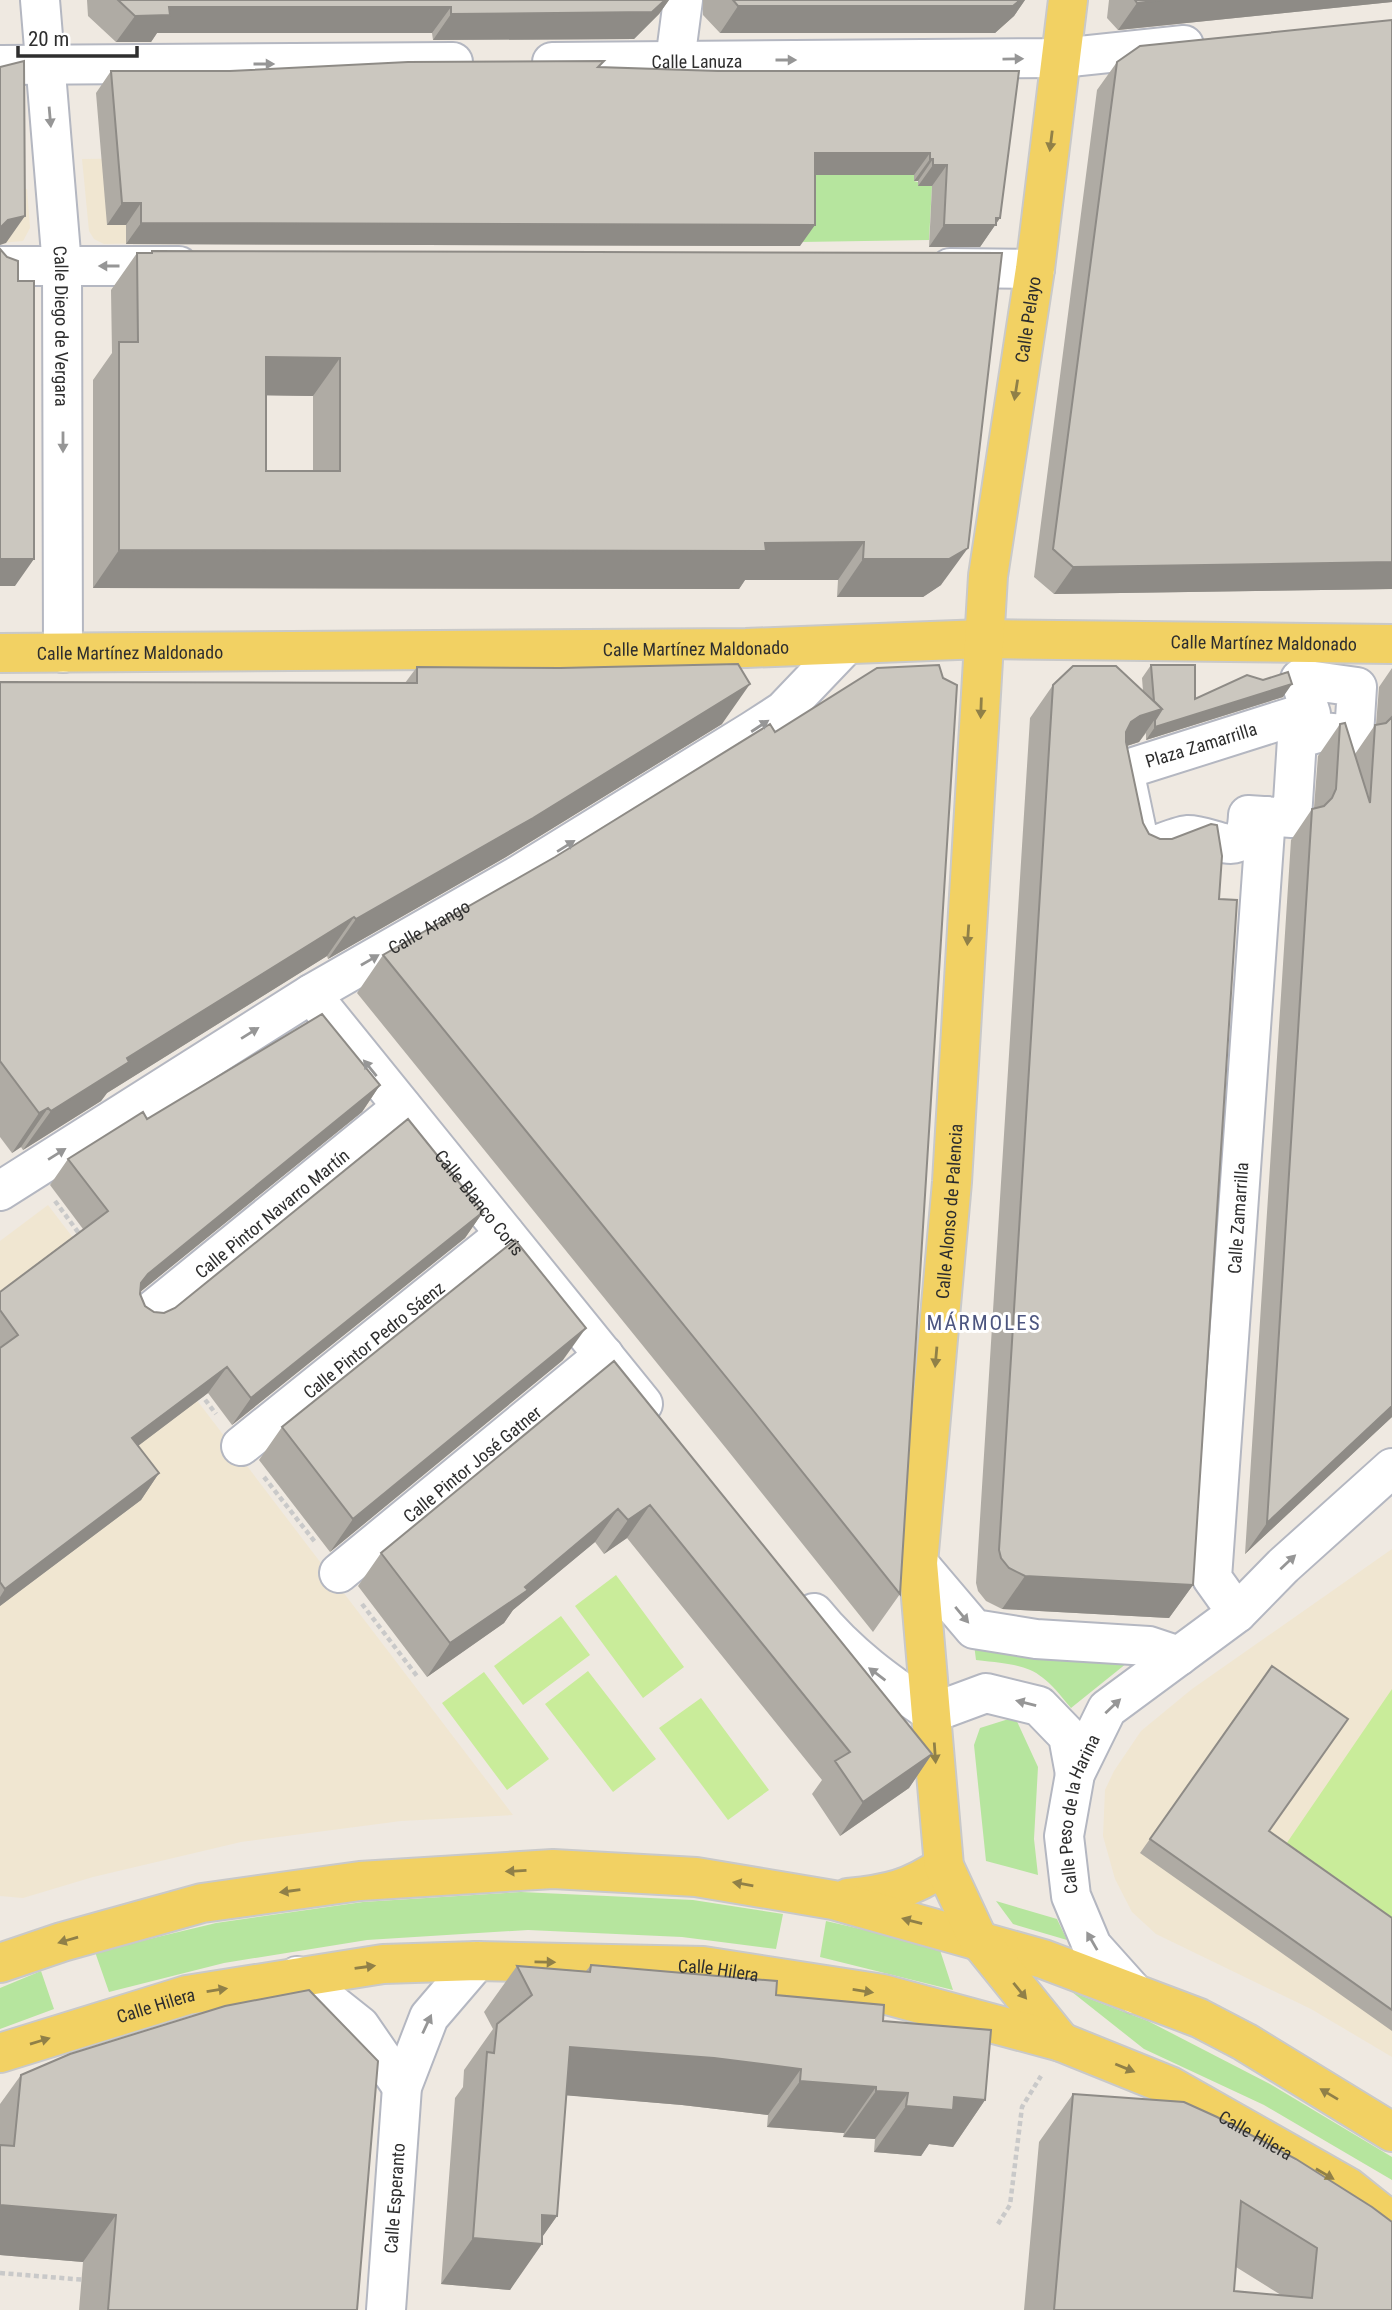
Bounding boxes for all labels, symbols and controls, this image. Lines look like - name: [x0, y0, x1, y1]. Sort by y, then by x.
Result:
- scale bar: [18, 14, 136, 58]
- text: 20 m: [28, 27, 69, 51]
- street label: Calle Lanuza: [651, 50, 742, 72]
- one-way arrow: [1002, 53, 1024, 65]
- one-way arrow: [775, 54, 797, 66]
- one-way arrow: [253, 58, 275, 70]
- one-way arrow: [45, 106, 56, 128]
- one-way arrow: [1045, 130, 1056, 152]
- street label: Calle Diego de Vergara: [50, 245, 73, 407]
- one-way arrow: [98, 260, 120, 272]
- street label: Calle Pelayo: [1010, 275, 1044, 364]
- one-way arrow: [1011, 379, 1022, 401]
- one-way arrow: [57, 431, 68, 453]
- street label: Calle Martínez Maldonado: [1170, 631, 1357, 654]
- street label: Calle Martínez Maldonado: [603, 636, 790, 659]
- street label: Calle Martínez Maldonado: [37, 641, 223, 663]
- one-way arrow: [976, 697, 987, 719]
- street label: Plaza Zamarrilla: [1143, 718, 1259, 772]
- one-way arrow: [750, 720, 770, 733]
- one-way arrow: [557, 839, 576, 852]
- street label: Calle Arango: [384, 895, 473, 958]
- one-way arrow: [962, 924, 973, 946]
- one-way arrow: [360, 954, 379, 966]
- one-way arrow: [240, 1026, 259, 1039]
- one-way arrow: [363, 1059, 378, 1076]
- street label: Calle Alonso de Palencia: [931, 1123, 966, 1300]
- street label: Calle Pintor Navarro Martín: [190, 1144, 353, 1282]
- street label: Calle Blanco Coris: [431, 1145, 529, 1259]
- one-way arrow: [47, 1147, 67, 1160]
- street label: Calle Zamarrilla: [1223, 1161, 1252, 1274]
- street label: Calle Pintor Pedro Sáenz: [299, 1276, 448, 1403]
- district label: MÁRMOLES: [926, 1311, 1042, 1335]
- one-way arrow: [930, 1346, 941, 1368]
- street label: Calle Pintor José Gatner: [399, 1401, 545, 1527]
- one-way arrow: [1279, 1555, 1296, 1571]
- one-way arrow: [954, 1606, 969, 1624]
- one-way arrow: [867, 1667, 886, 1681]
- one-way arrow: [1015, 1697, 1037, 1708]
- one-way arrow: [1104, 1699, 1121, 1715]
- street label: Calle Peso de la Harina: [1054, 1731, 1104, 1895]
- one-way arrow: [930, 1742, 941, 1764]
- one-way arrow: [505, 1866, 527, 1877]
- one-way arrow: [732, 1878, 754, 1889]
- one-way arrow: [279, 1886, 301, 1897]
- one-way arrow: [901, 1915, 923, 1926]
- one-way arrow: [1086, 1932, 1098, 1951]
- one-way arrow: [57, 1936, 78, 1946]
- street label: Calle Hilera: [678, 1955, 760, 1985]
- one-way arrow: [535, 1957, 557, 1968]
- one-way arrow: [354, 1961, 376, 1972]
- one-way arrow: [1012, 1982, 1027, 1999]
- street label: Calle Hilera: [114, 1983, 196, 2027]
- one-way arrow: [206, 1984, 228, 1995]
- one-way arrow: [852, 1986, 874, 1997]
- one-way arrow: [421, 2014, 433, 2034]
- one-way arrow: [30, 2035, 51, 2046]
- one-way arrow: [1114, 2062, 1135, 2073]
- one-way arrow: [1320, 2087, 1339, 2100]
- street label: Calle Hilera: [1215, 2105, 1296, 2164]
- street label: Calle Esperanto: [380, 2142, 408, 2254]
- one-way arrow: [1316, 2168, 1335, 2180]

